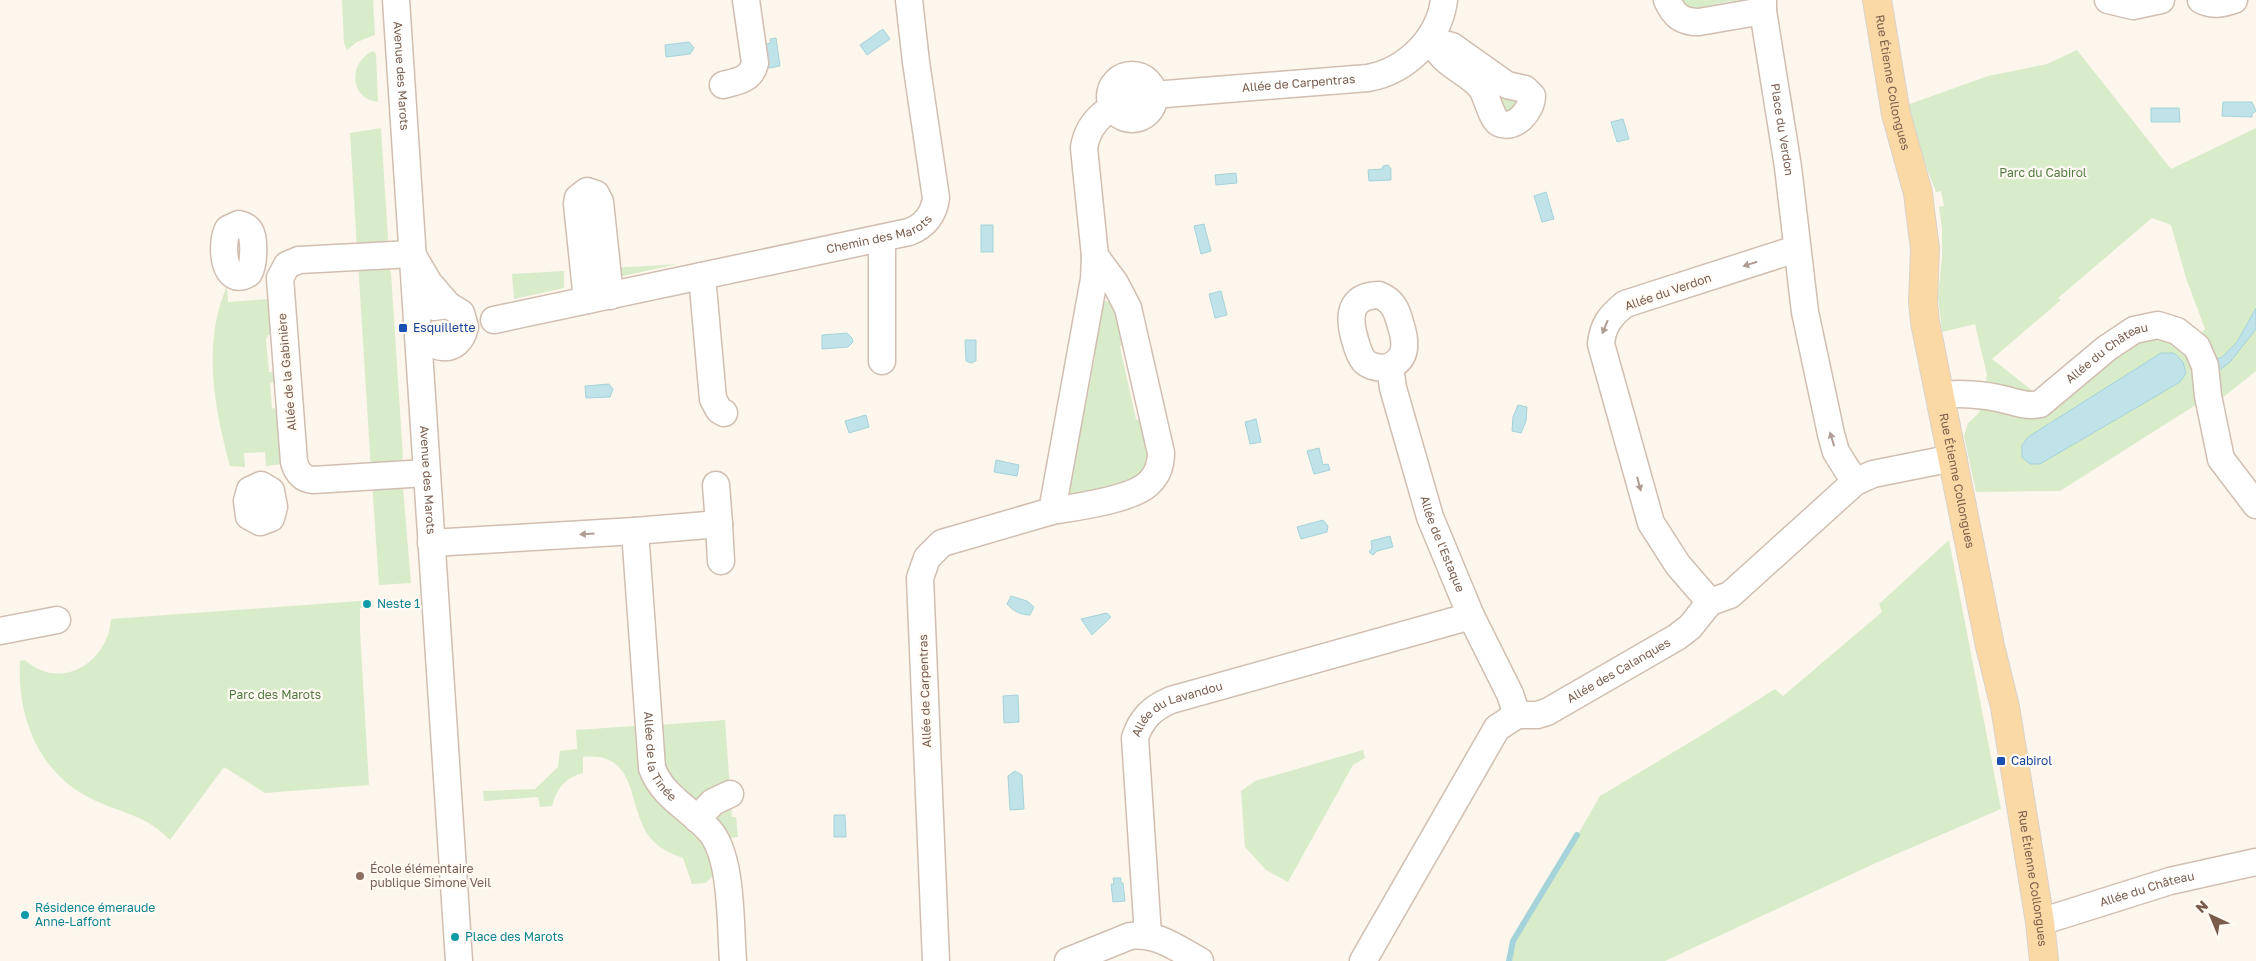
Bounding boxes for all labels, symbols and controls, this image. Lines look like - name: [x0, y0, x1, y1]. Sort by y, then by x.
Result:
- street label: Rue Étienne Collongues: [1873, 14, 1914, 152]
- street label: Avenue des Marots: [390, 21, 413, 131]
- street label: Allée de Carpentras: [1241, 71, 1356, 95]
- street label: Place du Verdon: [1768, 82, 1797, 177]
- park label: Parc du Cabirol: [1999, 165, 2087, 180]
- street label: Chemin des Marots: [825, 212, 935, 256]
- one-way arrow: [1742, 261, 1757, 268]
- street label: Allée du Verdon: [1622, 270, 1713, 313]
- street label: Allée de la Gabinière: [274, 313, 299, 432]
- street label: Allée du Château: [2062, 319, 2149, 386]
- place label: Esquillette: [413, 320, 476, 335]
- one-way arrow: [1601, 320, 1609, 335]
- marker: Esquillette: [397, 322, 409, 334]
- street label: Rue Étienne Collongues: [1936, 412, 1978, 550]
- street label: Avenue des Marots: [417, 425, 439, 535]
- one-way arrow: [1828, 432, 1836, 447]
- one-way arrow: [1636, 476, 1644, 491]
- street label: Allée de l'Estaque: [1417, 494, 1468, 594]
- one-way arrow: [578, 530, 594, 538]
- place label: Neste 1: [377, 596, 420, 611]
- marker: Neste 1: [361, 598, 373, 610]
- street label: Allée de Carpentras: [915, 634, 934, 748]
- street label: Allée des Calanques: [1564, 634, 1673, 706]
- street label: Allée du Lavandou: [1128, 678, 1224, 739]
- park label: Parc des Marots: [229, 687, 321, 702]
- street label: Allée de la Tinée: [641, 711, 680, 804]
- place label: Cabirol: [2011, 753, 2052, 768]
- marker: Cabirol: [1995, 755, 2007, 767]
- street label: Rue Étienne Collongues: [2015, 809, 2050, 947]
- place label: École élémentaire publique Simone Veil: [370, 861, 491, 890]
- street label: Allée du Château: [2098, 868, 2196, 910]
- marker: École élémentaire publique Simone Veil: [354, 870, 366, 882]
- north arrow: [2186, 891, 2236, 941]
- text: N: [2192, 896, 2211, 916]
- place label: Résidence émeraude Anne-Laffont: [35, 900, 155, 929]
- marker: Résidence émeraude Anne-Laffont: [19, 909, 31, 921]
- place label: Place des Marots: [465, 929, 564, 944]
- marker: Place des Marots: [449, 931, 461, 943]

